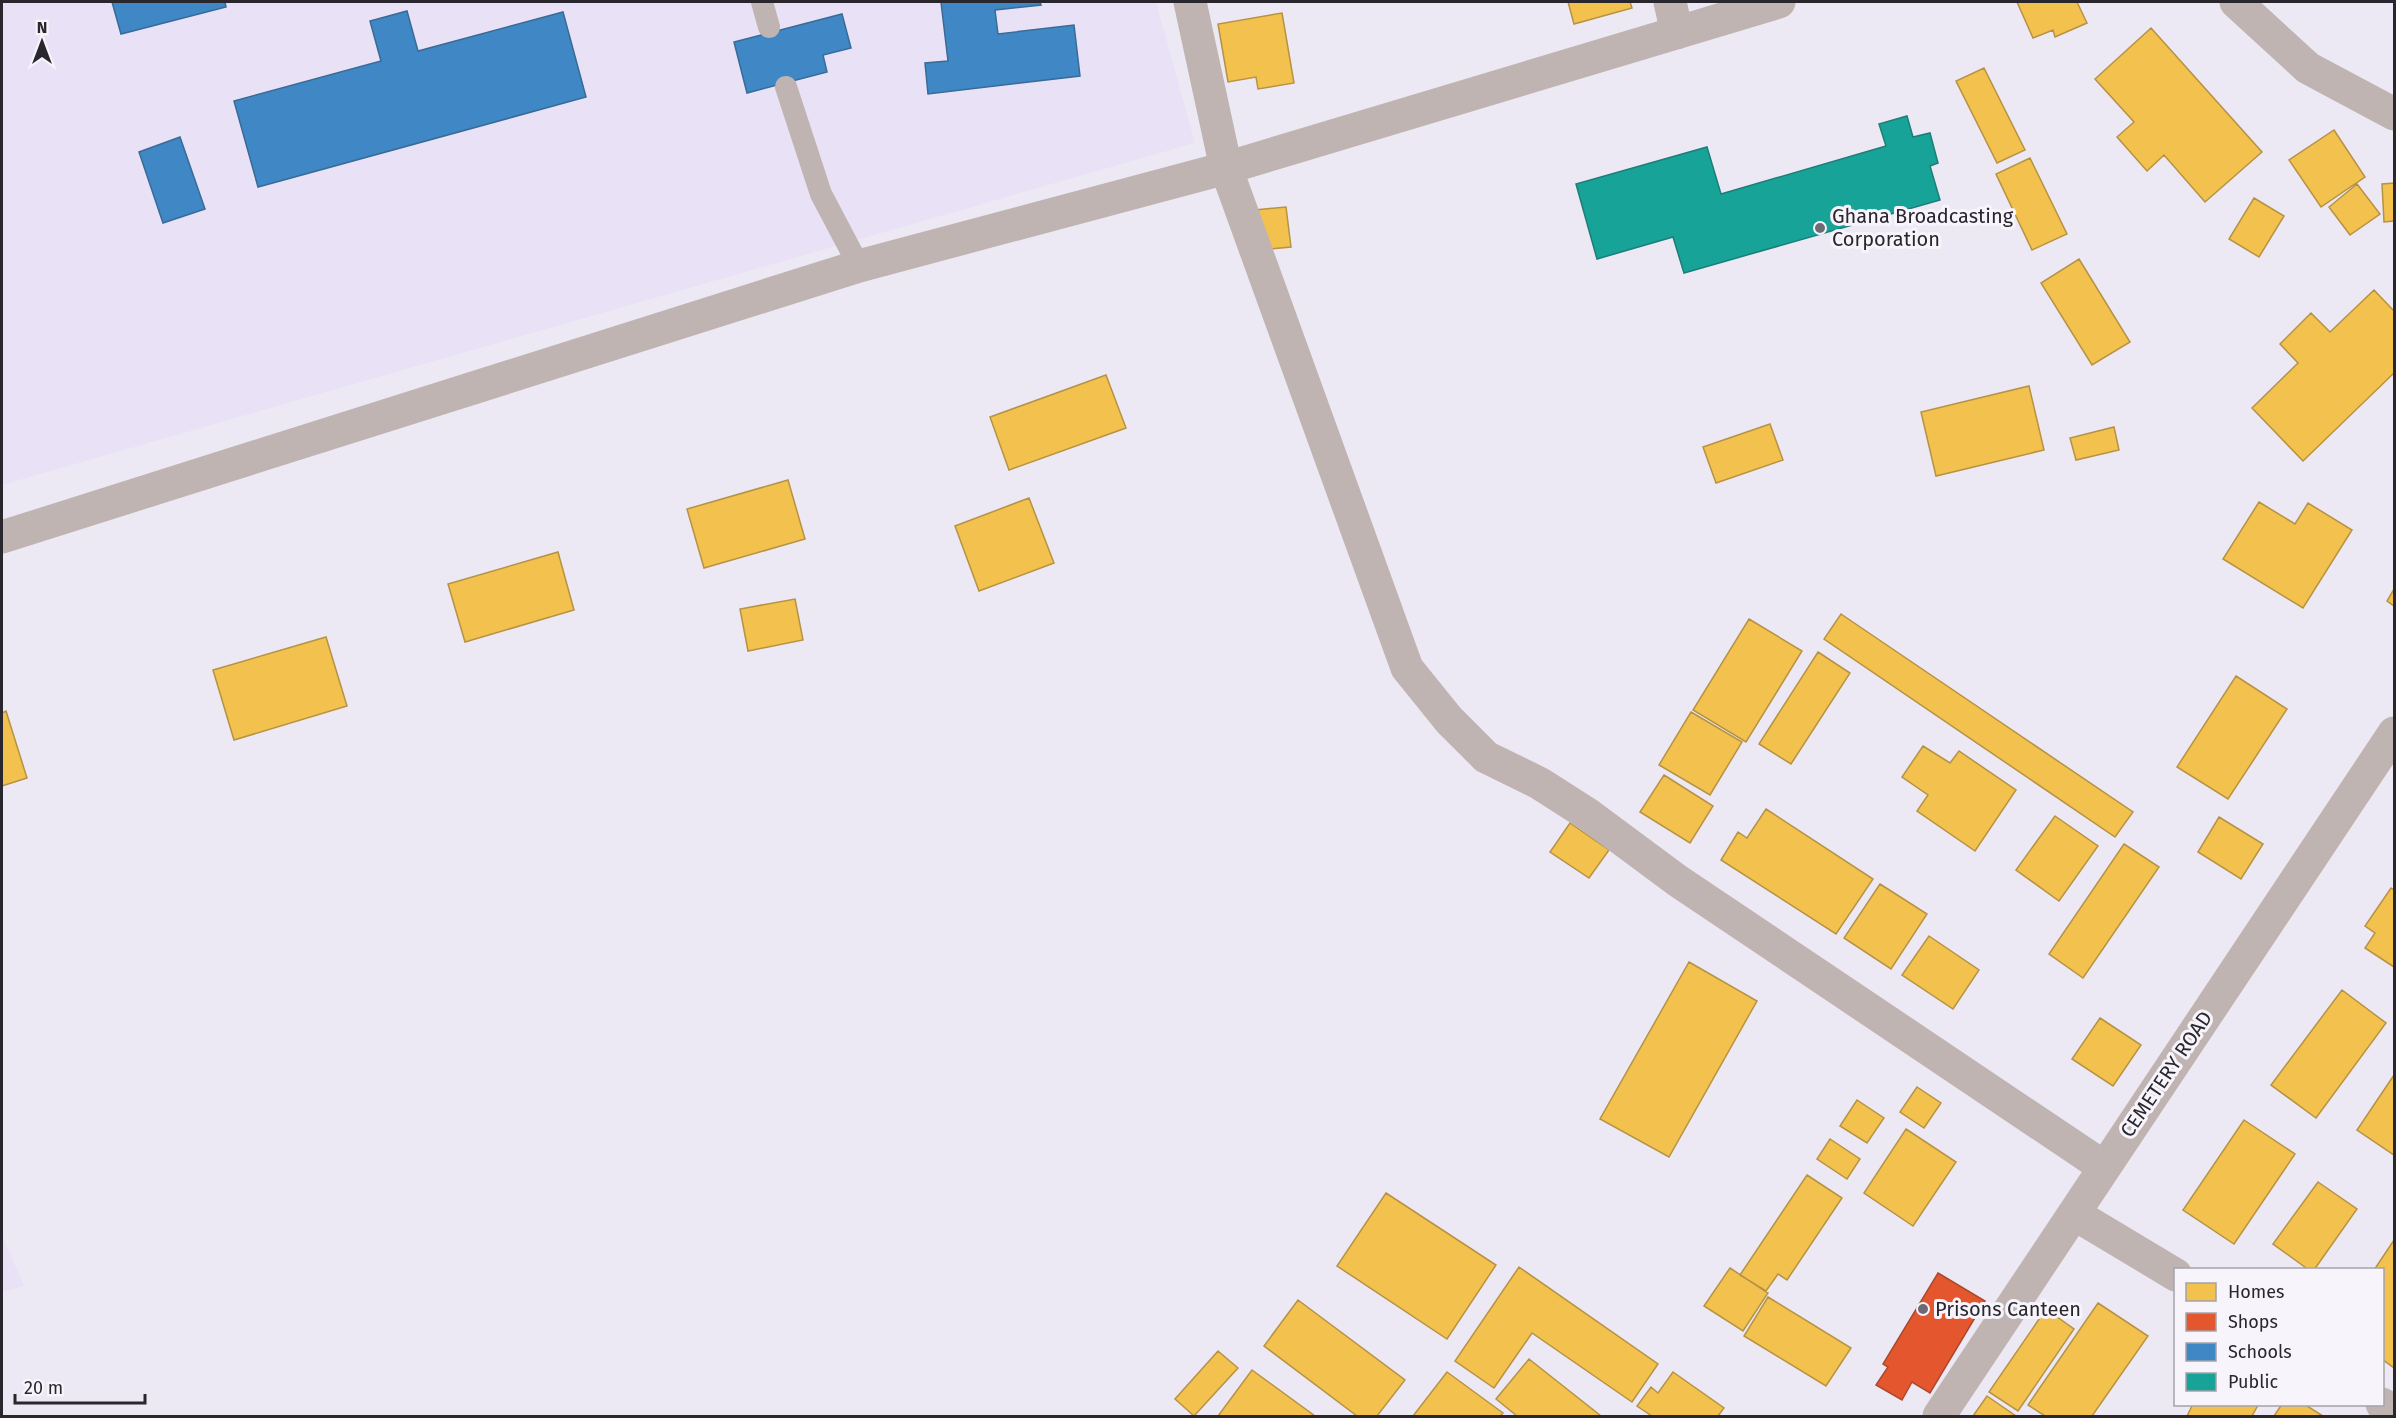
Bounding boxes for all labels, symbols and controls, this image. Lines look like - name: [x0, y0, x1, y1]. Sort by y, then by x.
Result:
- north arrow: [12, 12, 72, 72]
- text: N: [37, 18, 47, 37]
- place label: Ghana Broadcasting Corporation: [1832, 204, 2014, 251]
- marker: Ghana Broadcasting Corporation: [1813, 221, 1827, 235]
- street label: CEMETERY ROAD: [2115, 1006, 2217, 1142]
- legend: [2174, 1268, 2384, 1406]
- text: Homes: [2228, 1281, 2284, 1303]
- place label: Prisons Canteen: [1935, 1297, 2081, 1321]
- marker: Prisons Canteen: [1916, 1302, 1930, 1316]
- text: Shops: [2228, 1311, 2278, 1333]
- text: Schools: [2228, 1341, 2292, 1363]
- scale bar: [15, 1367, 146, 1405]
- text: Public: [2228, 1371, 2278, 1393]
- text: 20 m: [24, 1377, 63, 1399]

